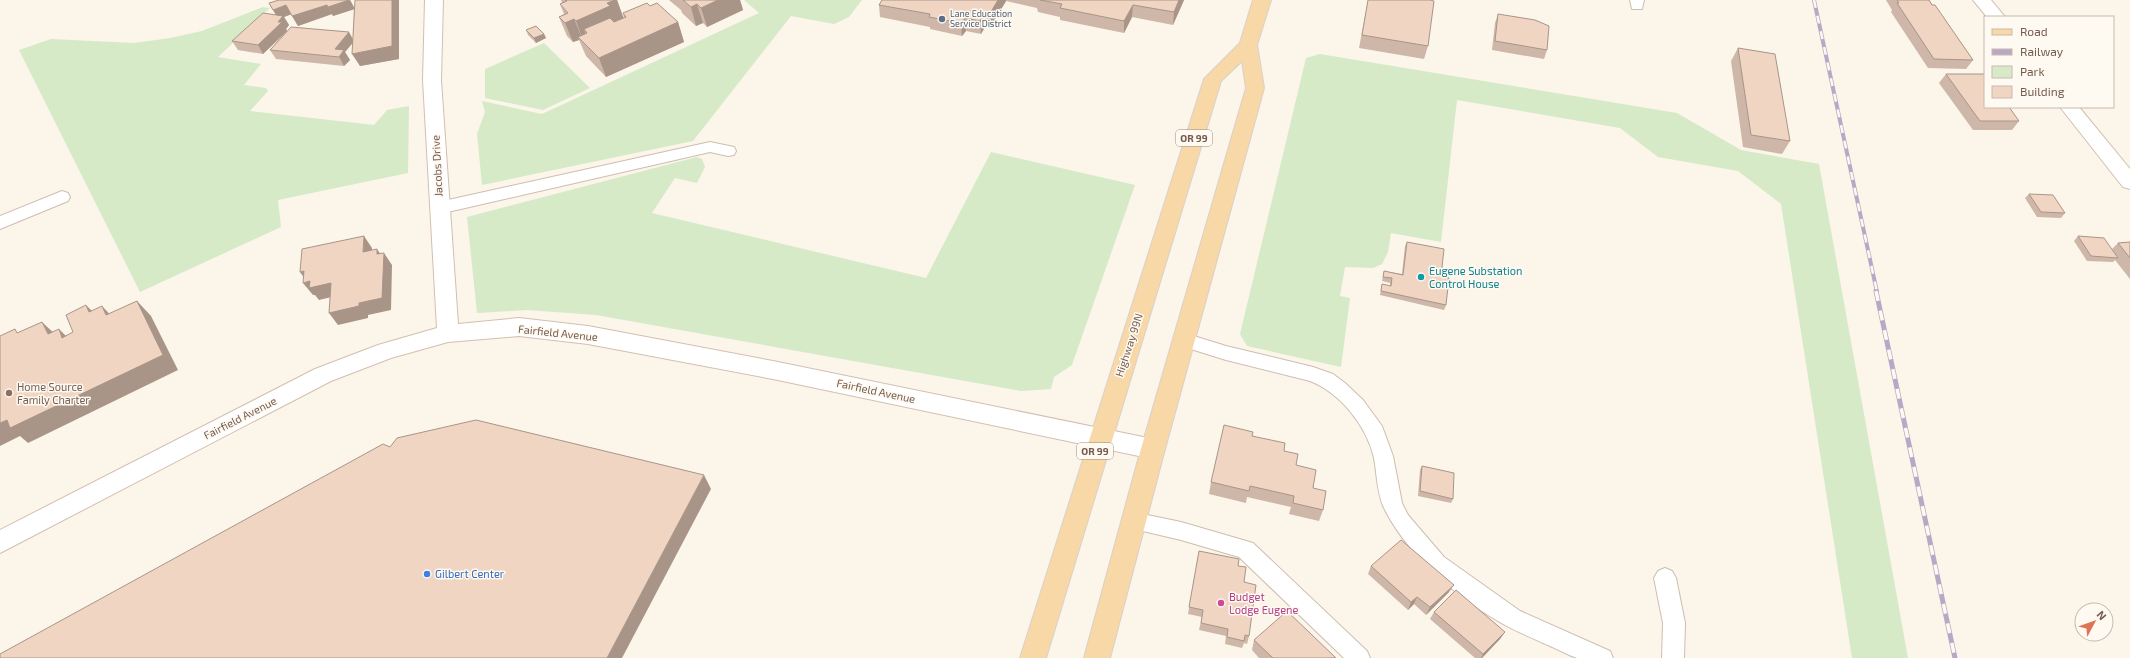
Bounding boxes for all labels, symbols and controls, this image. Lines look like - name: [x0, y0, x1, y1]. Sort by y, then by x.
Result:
- place label: Lane Education Service District: [950, 8, 1012, 29]
- marker: Lane Education Service District: [937, 14, 947, 24]
- legend: [1984, 16, 2114, 108]
- text: Road: [2020, 24, 2048, 38]
- text: Railway: [2020, 44, 2064, 58]
- text: Park: [2020, 64, 2045, 78]
- text: Building: [2020, 84, 2065, 98]
- road number: OR 99: [1176, 130, 1212, 146]
- street label: Jacobs Drive: [428, 135, 445, 197]
- place label: Eugene Substation Control House: [1429, 264, 1522, 290]
- marker: Eugene Substation Control House: [1416, 272, 1426, 282]
- street label: Highway 99N: [1112, 311, 1145, 378]
- street label: Fairfield Avenue: [518, 322, 599, 343]
- street label: Fairfield Avenue: [836, 376, 917, 405]
- place label: Home Source Family Charter: [17, 380, 90, 406]
- marker: Home Source Family Charter: [4, 388, 14, 398]
- street label: Fairfield Avenue: [201, 394, 278, 442]
- road number: OR 99: [1077, 443, 1113, 459]
- place label: Gilbert Center: [435, 567, 505, 580]
- marker: Gilbert Center: [422, 569, 432, 579]
- place label: Budget Lodge Eugene: [1229, 590, 1298, 616]
- marker: Budget Lodge Eugene: [1216, 598, 1226, 608]
- north arrow: [2074, 602, 2114, 642]
- text: N: [2094, 608, 2109, 622]

